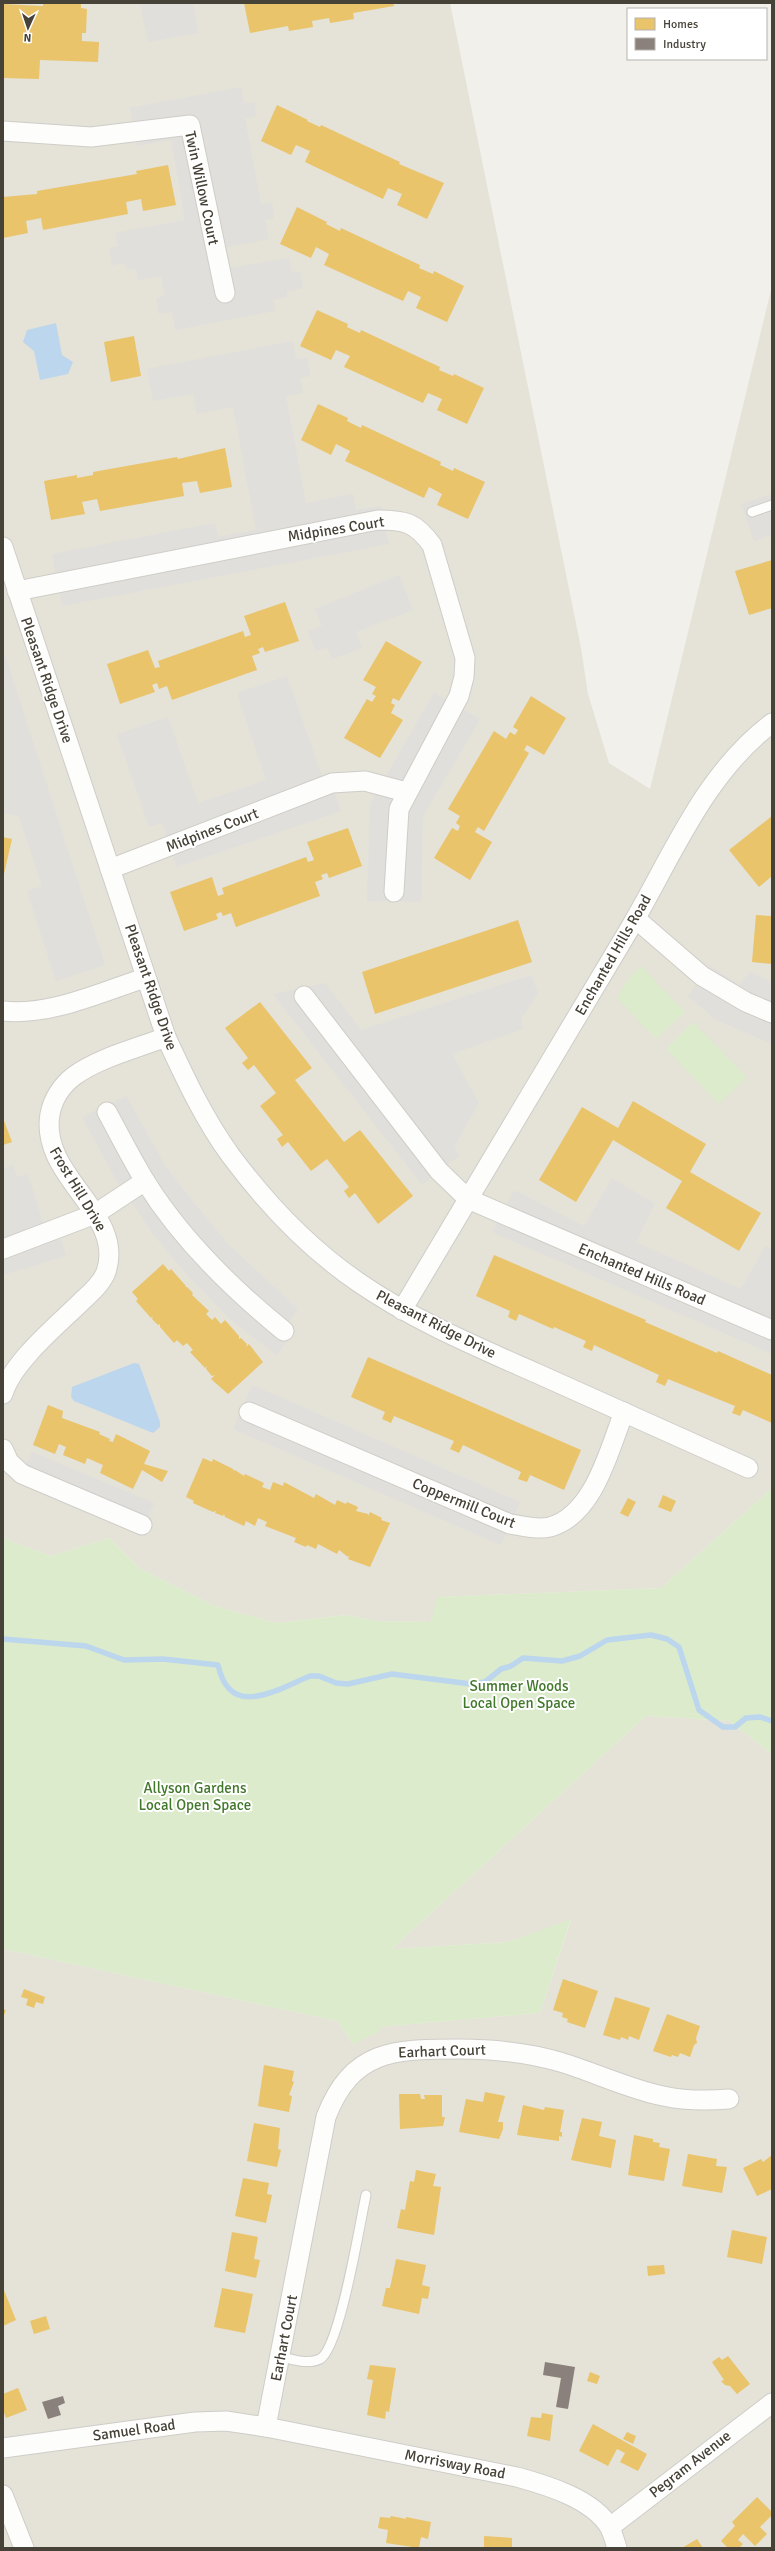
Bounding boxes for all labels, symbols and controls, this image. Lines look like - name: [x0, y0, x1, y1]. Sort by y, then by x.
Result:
- north arrow: [8, 8, 48, 48]
- legend: [627, 8, 767, 60]
- text: Homes: [663, 17, 698, 32]
- text: N: [23, 31, 32, 44]
- text: Industry: [663, 37, 706, 52]
- street label: Twin Willow Court: [181, 129, 223, 247]
- street label: Midpines Court: [286, 512, 386, 546]
- street label: Pleasant Ridge Drive: [17, 615, 77, 745]
- street label: Midpines Court: [163, 804, 261, 856]
- street label: Enchanted Hills Road: [571, 891, 655, 1019]
- street label: Pleasant Ridge Drive: [121, 922, 181, 1052]
- street label: Frost Hill Drive: [46, 1144, 110, 1234]
- street label: Enchanted Hills Road: [576, 1239, 708, 1309]
- street label: Pleasant Ridge Drive: [373, 1286, 499, 1362]
- street label: Coppermill Court: [410, 1474, 518, 1532]
- park label: Summer Woods Local Open Space: [463, 1677, 575, 1712]
- park label: Allyson Gardens Local Open Space: [139, 1779, 251, 1814]
- street label: Earhart Court: [398, 2040, 486, 2062]
- street label: Earhart Court: [267, 2293, 301, 2383]
- street label: Samuel Road: [91, 2415, 177, 2445]
- street label: Pegram Avenue: [646, 2427, 734, 2501]
- street label: Morrisway Road: [403, 2445, 507, 2483]

